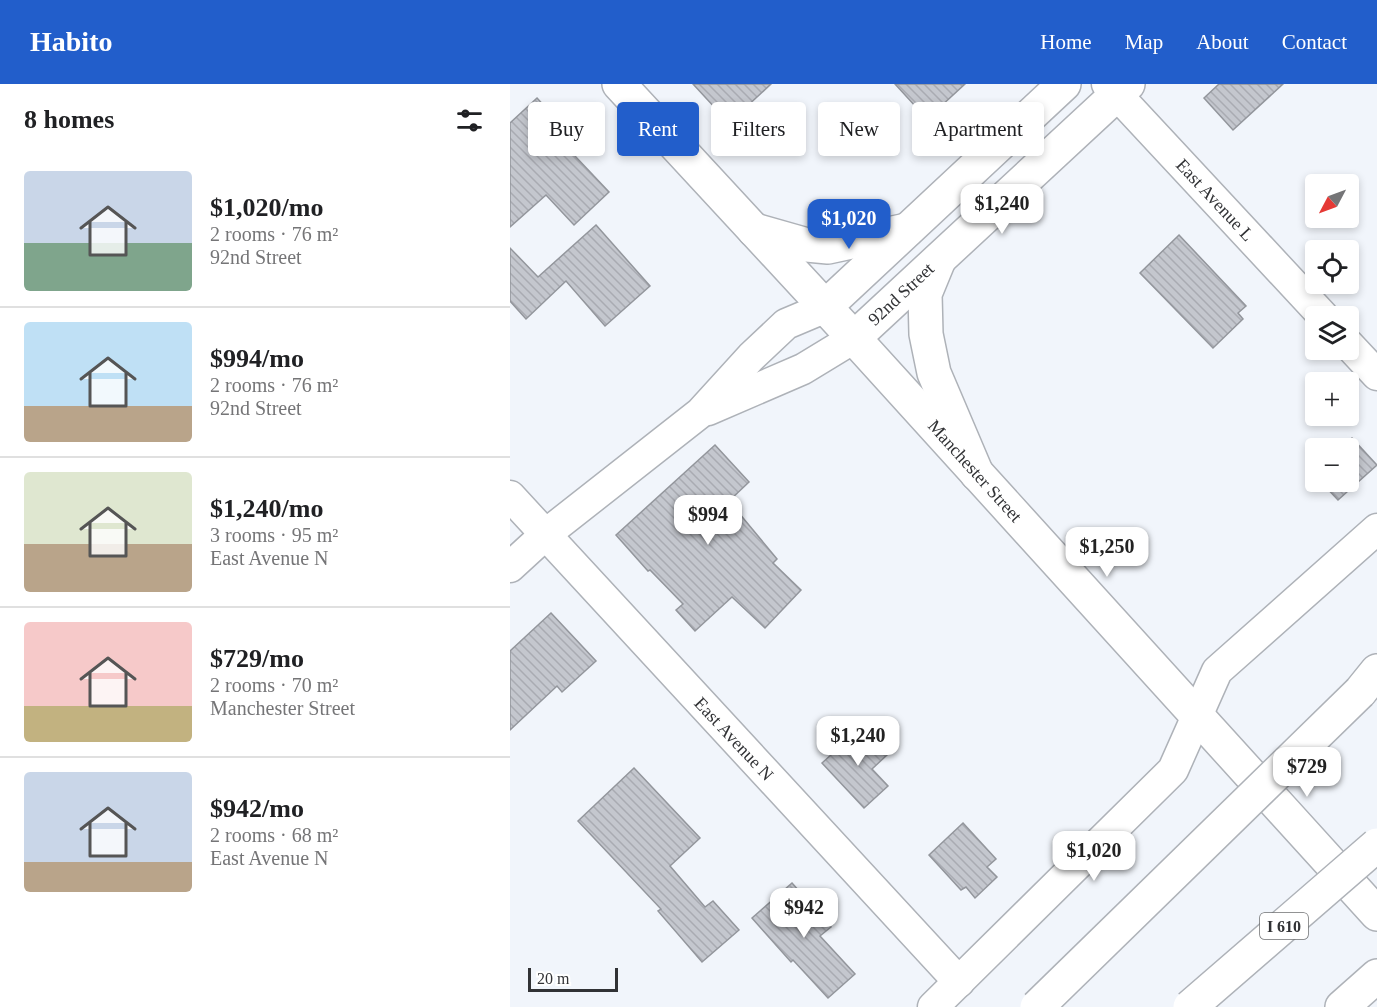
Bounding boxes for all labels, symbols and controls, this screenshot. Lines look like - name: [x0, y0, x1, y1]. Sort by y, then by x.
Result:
- text: Habito: [30, 26, 112, 57]
- text: Home: [1040, 30, 1092, 54]
- text: Map: [1125, 30, 1163, 54]
- text: About: [1196, 30, 1249, 54]
- text: Contact: [1282, 30, 1347, 54]
- chip: Buy: [528, 102, 605, 156]
- chip: Rent: [617, 102, 699, 156]
- chip: Filters: [711, 102, 806, 156]
- chip: New: [818, 102, 900, 156]
- chip: Apartment: [912, 102, 1044, 156]
- icon: filters: [453, 104, 486, 137]
- text: 8 homes: [24, 105, 114, 134]
- street label: East Avenue L: [1172, 155, 1258, 245]
- north arrow: [1305, 174, 1359, 228]
- map controls: [1305, 174, 1359, 492]
- pin: $1,240: [953, 184, 1051, 235]
- text: $1,240: [975, 192, 1030, 214]
- text: $1,020/mo: [210, 193, 323, 222]
- icon: home: [72, 195, 144, 267]
- pin: $1,020: [800, 199, 898, 250]
- text: $1,020: [822, 207, 877, 229]
- text: 2 rooms · 76 m²: [210, 223, 338, 245]
- button: locate: [1305, 240, 1359, 294]
- text: 92nd Street: [210, 246, 302, 268]
- street label: 92nd Street: [864, 259, 938, 329]
- button: layers: [1305, 306, 1359, 360]
- text: $994/mo: [210, 344, 304, 373]
- icon: home: [72, 346, 144, 418]
- button: +: [1305, 372, 1359, 426]
- text: 2 rooms · 76 m²: [210, 374, 338, 396]
- text: 92nd Street: [210, 397, 302, 419]
- street label: Manchester Street: [924, 416, 1026, 526]
- button: −: [1305, 438, 1359, 492]
- text: $1,240/mo: [210, 494, 323, 523]
- pin: $994: [672, 495, 744, 546]
- icon: home: [72, 496, 144, 568]
- text: $994: [688, 503, 728, 525]
- text: 3 rooms · 95 m²: [210, 524, 338, 546]
- pin: $1,250: [1058, 527, 1156, 578]
- text: $1,250: [1080, 535, 1135, 557]
- text: East Avenue N: [210, 547, 329, 569]
- text: $729/mo: [210, 644, 304, 673]
- icon: home: [72, 646, 144, 718]
- text: 2 rooms · 70 m²: [210, 674, 338, 696]
- street label: East Avenue N: [690, 693, 778, 785]
- text: Manchester Street: [210, 697, 355, 719]
- pin: $1,240: [809, 716, 907, 767]
- text: $1,240: [831, 724, 886, 746]
- pin: $729: [1271, 747, 1343, 798]
- text: $729: [1287, 755, 1327, 777]
- text: $942/mo: [210, 794, 304, 823]
- icon: home: [72, 796, 144, 868]
- text: 2 rooms · 68 m²: [210, 824, 338, 846]
- pin: $1,020: [1045, 831, 1143, 882]
- text: $1,020: [1067, 839, 1122, 861]
- text: East Avenue N: [210, 847, 329, 869]
- pin: $942: [768, 888, 840, 939]
- text: $942: [784, 896, 824, 918]
- road number: I 610: [1260, 913, 1308, 939]
- scale bar: [528, 965, 618, 992]
- text: 20 m: [537, 970, 569, 987]

